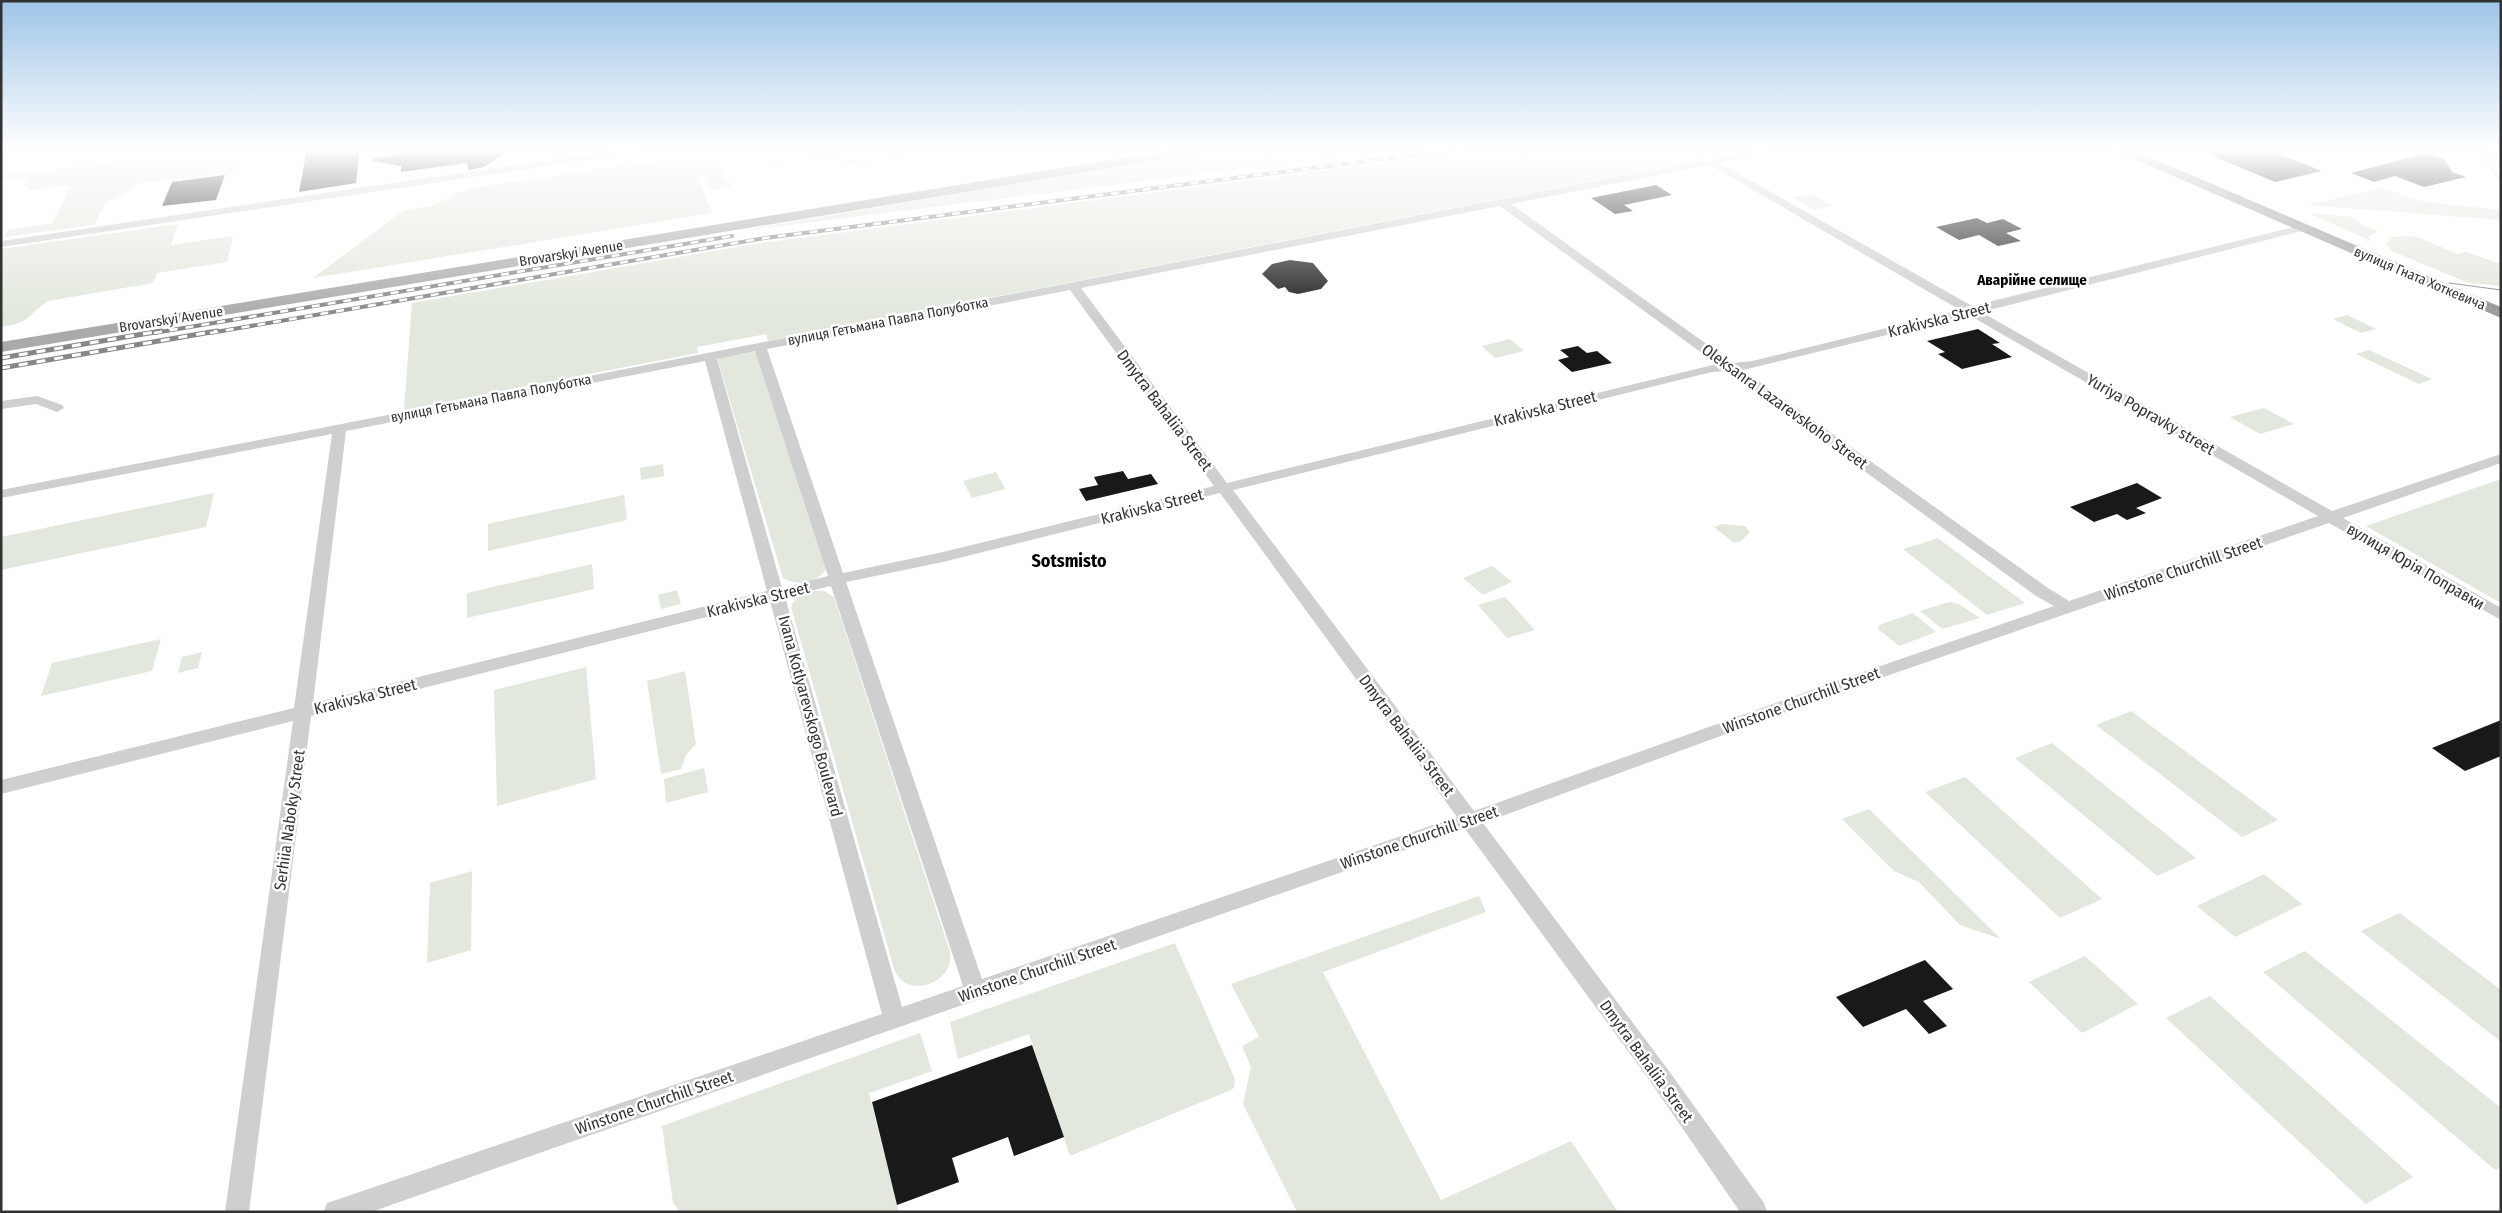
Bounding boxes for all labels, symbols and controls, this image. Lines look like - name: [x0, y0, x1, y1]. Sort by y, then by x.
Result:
- street label: Brovarskyi Avenue: [518, 237, 624, 270]
- street label: вулиця Гната Хоткевича: [2352, 243, 2488, 314]
- district label: Аварійне селище: [1976, 271, 2087, 289]
- street label: вулиця Гетьмана Павла Полуботка: [786, 294, 990, 349]
- street label: Krakivska Street: [1886, 297, 1993, 341]
- street label: Brovarskyi Avenue: [118, 303, 224, 336]
- street label: Oleksanra Lazarevskoho Street: [1698, 340, 1872, 473]
- street label: Dmytra Bahaliia Street: [1113, 346, 1217, 475]
- street label: Yuriya Popravky street: [2083, 370, 2219, 459]
- street label: вулиця Гетьмана Павла Полуботка: [389, 371, 593, 426]
- street label: Krakivska Street: [1492, 386, 1599, 430]
- street label: Krakivska Street: [1099, 484, 1206, 528]
- street label: вулиця Юрія Поправки: [2343, 519, 2488, 614]
- street label: Winstone Churchill Street: [2102, 532, 2265, 604]
- district label: Sotsmisto: [1031, 550, 1107, 572]
- street label: Krakivska Street: [705, 577, 812, 621]
- street label: Ivana Kotlyarevskogo Boulevard: [774, 613, 847, 819]
- street label: Winstone Churchill Street: [1720, 663, 1883, 738]
- street label: Dmytra Bahaliia Street: [1355, 671, 1459, 800]
- street label: Krakivska Street: [312, 674, 419, 718]
- street label: Serhiia Naboky Street: [270, 748, 309, 892]
- street label: Winstone Churchill Street: [1338, 801, 1501, 873]
- street label: Winstone Churchill Street: [956, 934, 1119, 1006]
- street label: Dmytra Bahaliia Street: [1596, 996, 1698, 1127]
- street label: Winstone Churchill Street: [573, 1066, 736, 1138]

